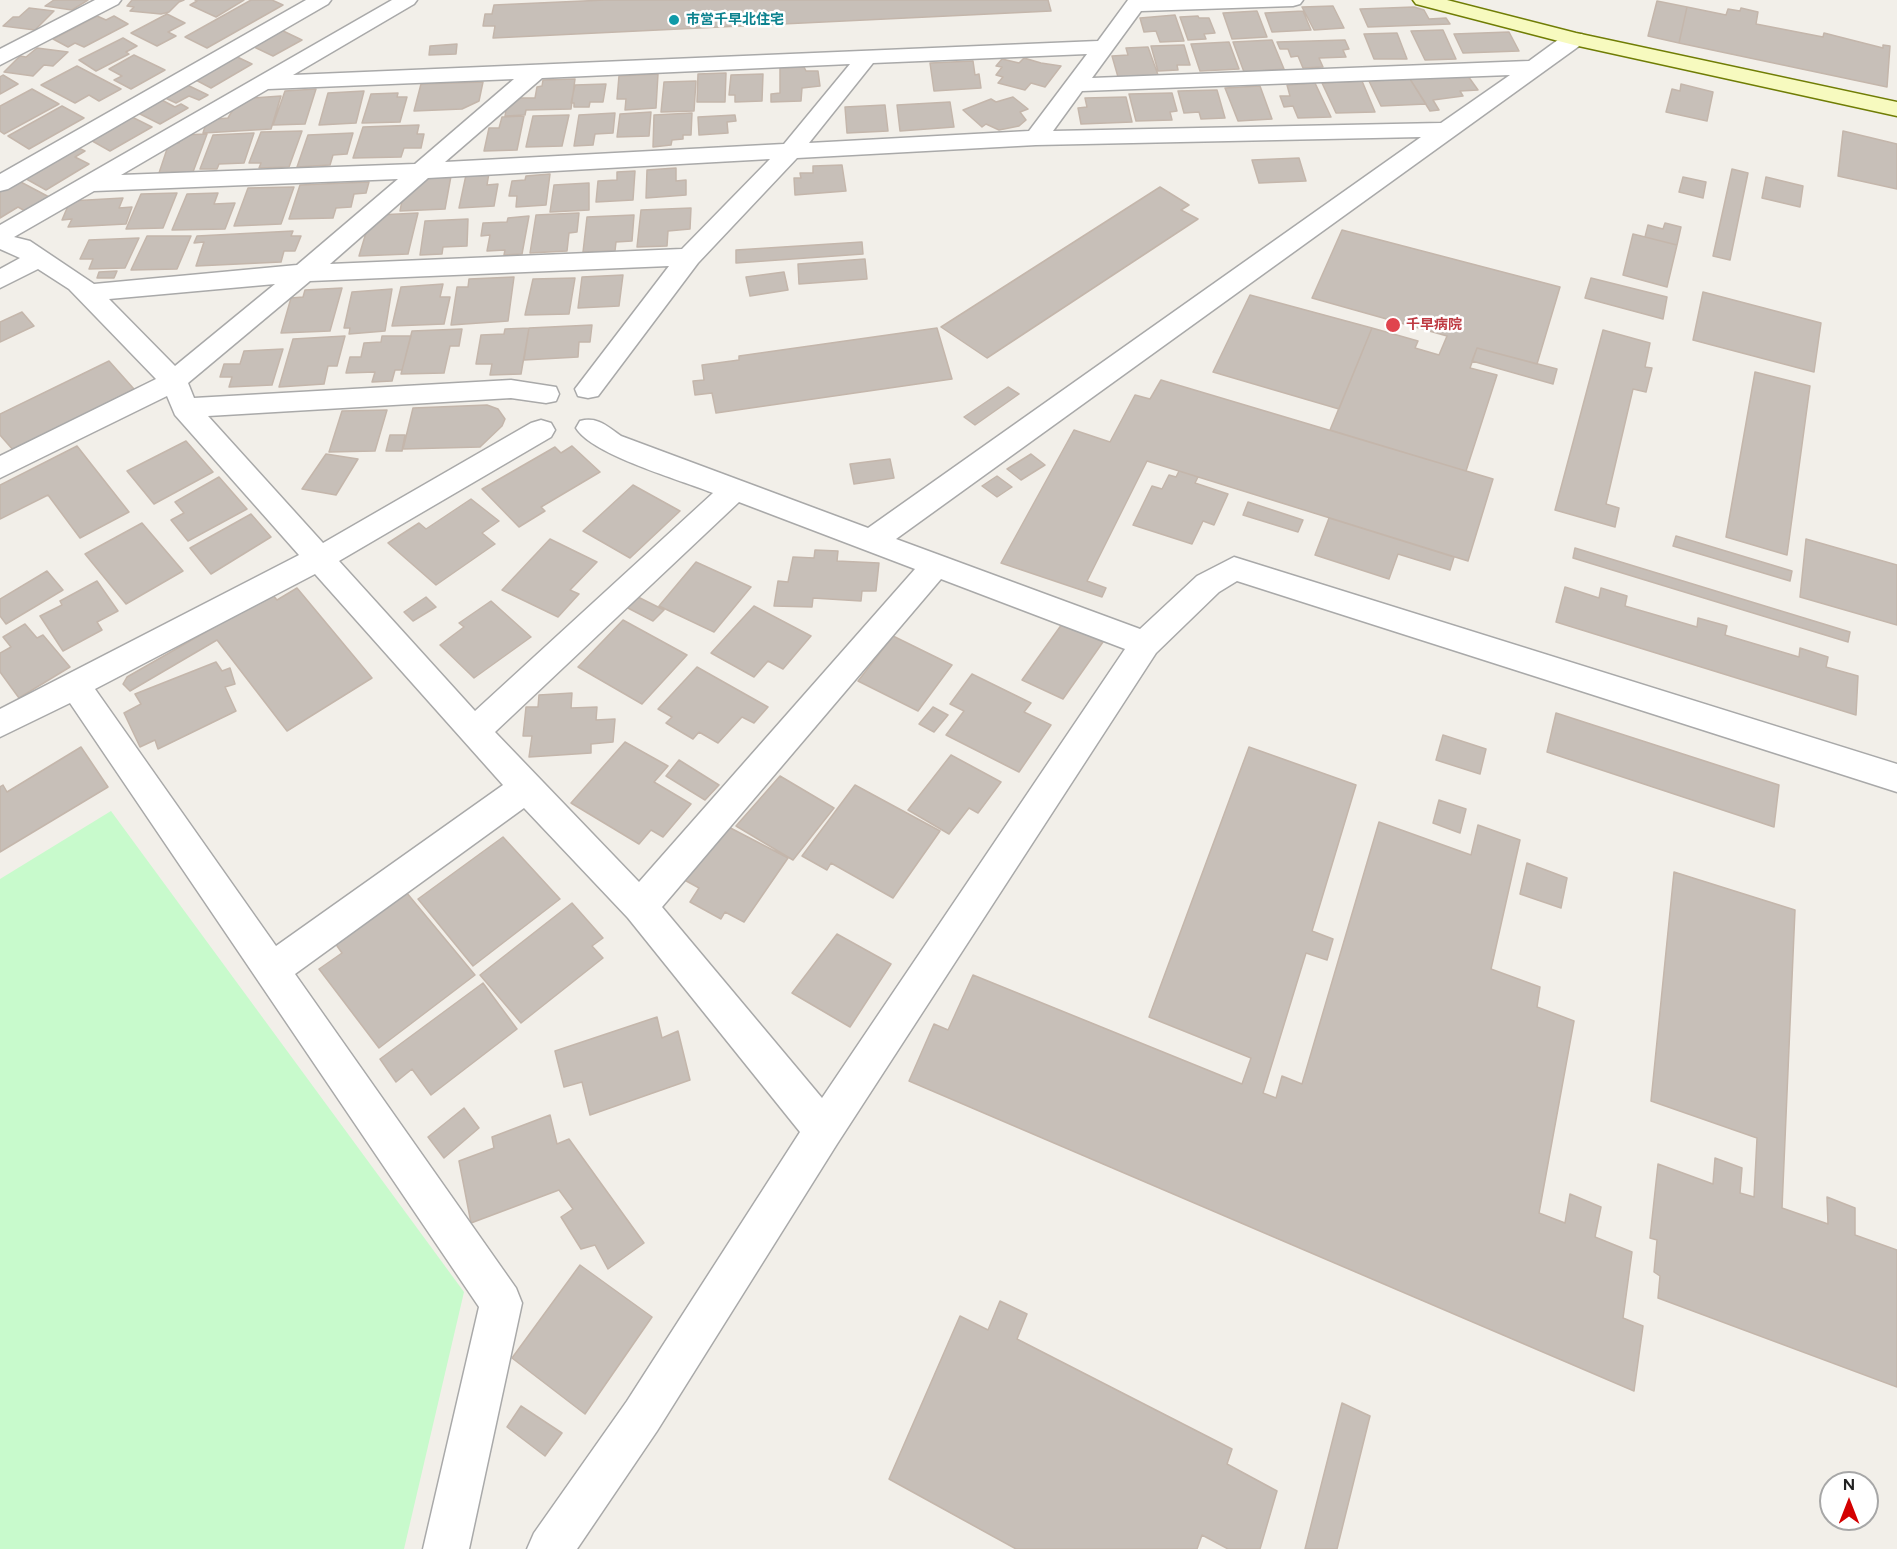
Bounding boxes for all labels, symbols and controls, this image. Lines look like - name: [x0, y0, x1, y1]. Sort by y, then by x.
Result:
- place label: 市営千早北住宅: [686, 12, 784, 28]
- marker: 市営千早北住宅: [667, 13, 681, 27]
- marker: 千早病院: [1384, 316, 1402, 334]
- place label: 千早病院: [1406, 317, 1462, 333]
- north arrow: [1819, 1471, 1879, 1531]
- text: N: [1843, 1475, 1855, 1494]

